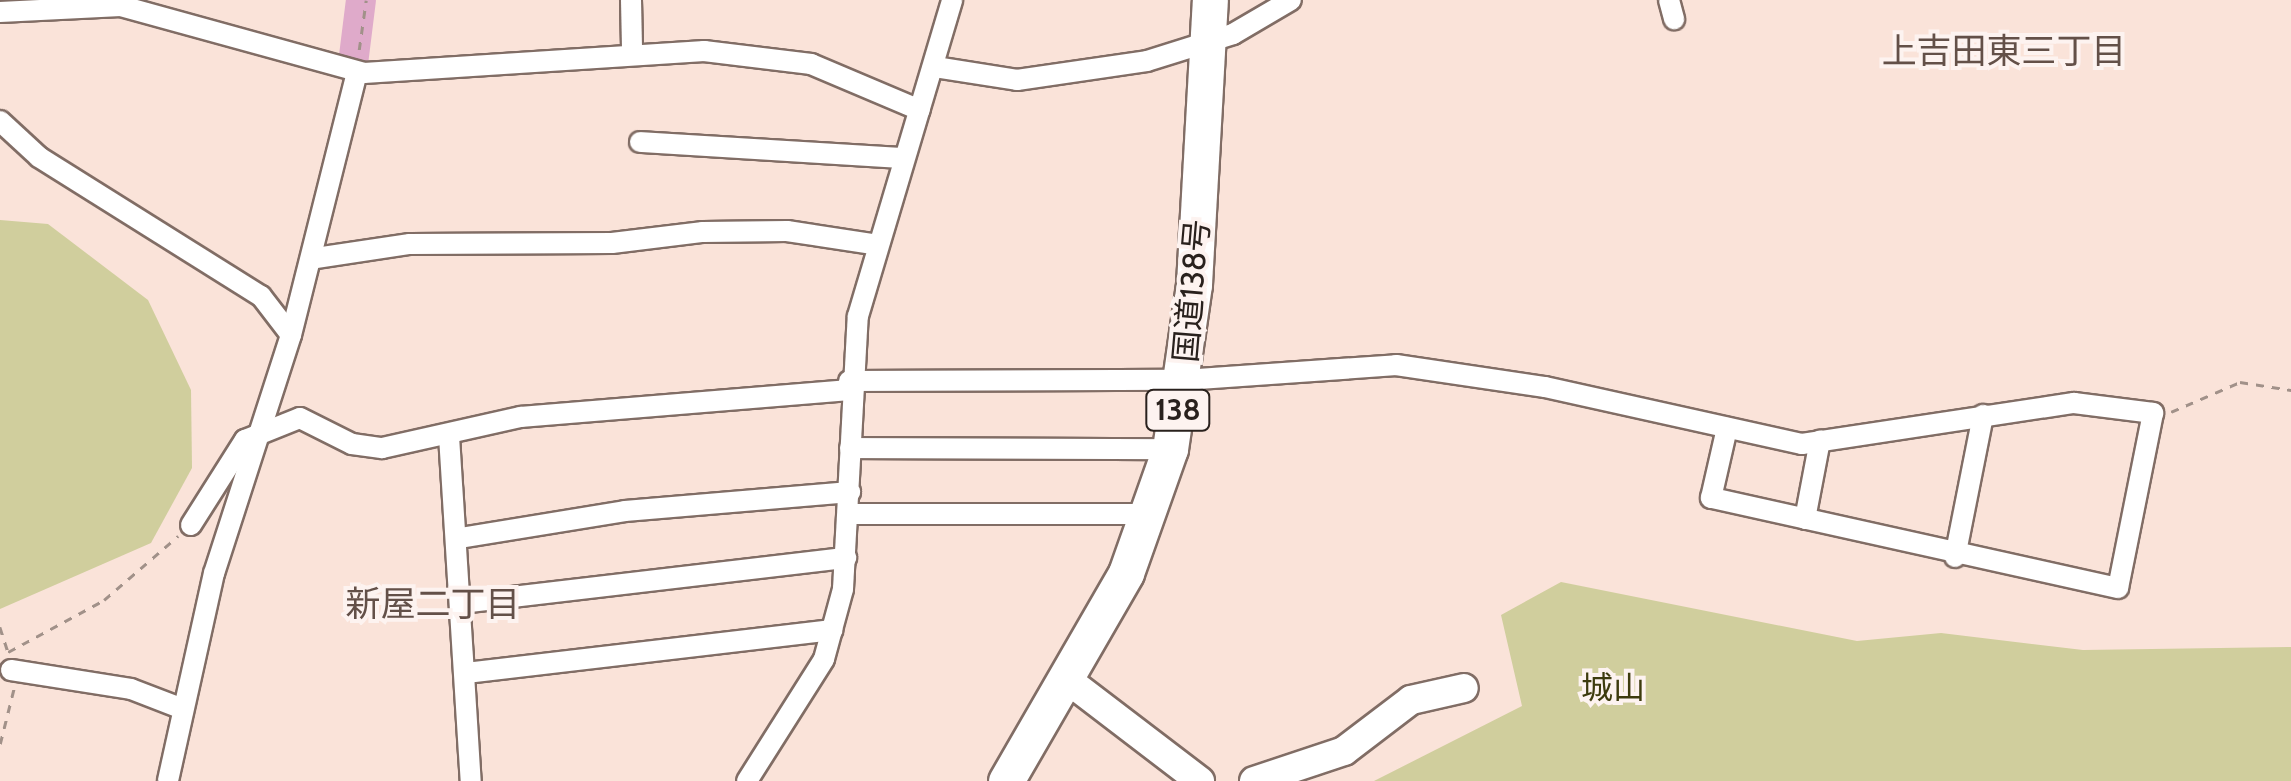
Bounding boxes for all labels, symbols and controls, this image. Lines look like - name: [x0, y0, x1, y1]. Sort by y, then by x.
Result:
- district label: 上吉田東三丁目: [1882, 30, 2126, 72]
- street label: 国道138号: [1167, 218, 1217, 364]
- road number: 138: [1143, 385, 1213, 435]
- district label: 新屋二丁目: [346, 583, 520, 625]
- park label: 城山: [1581, 669, 1645, 707]

